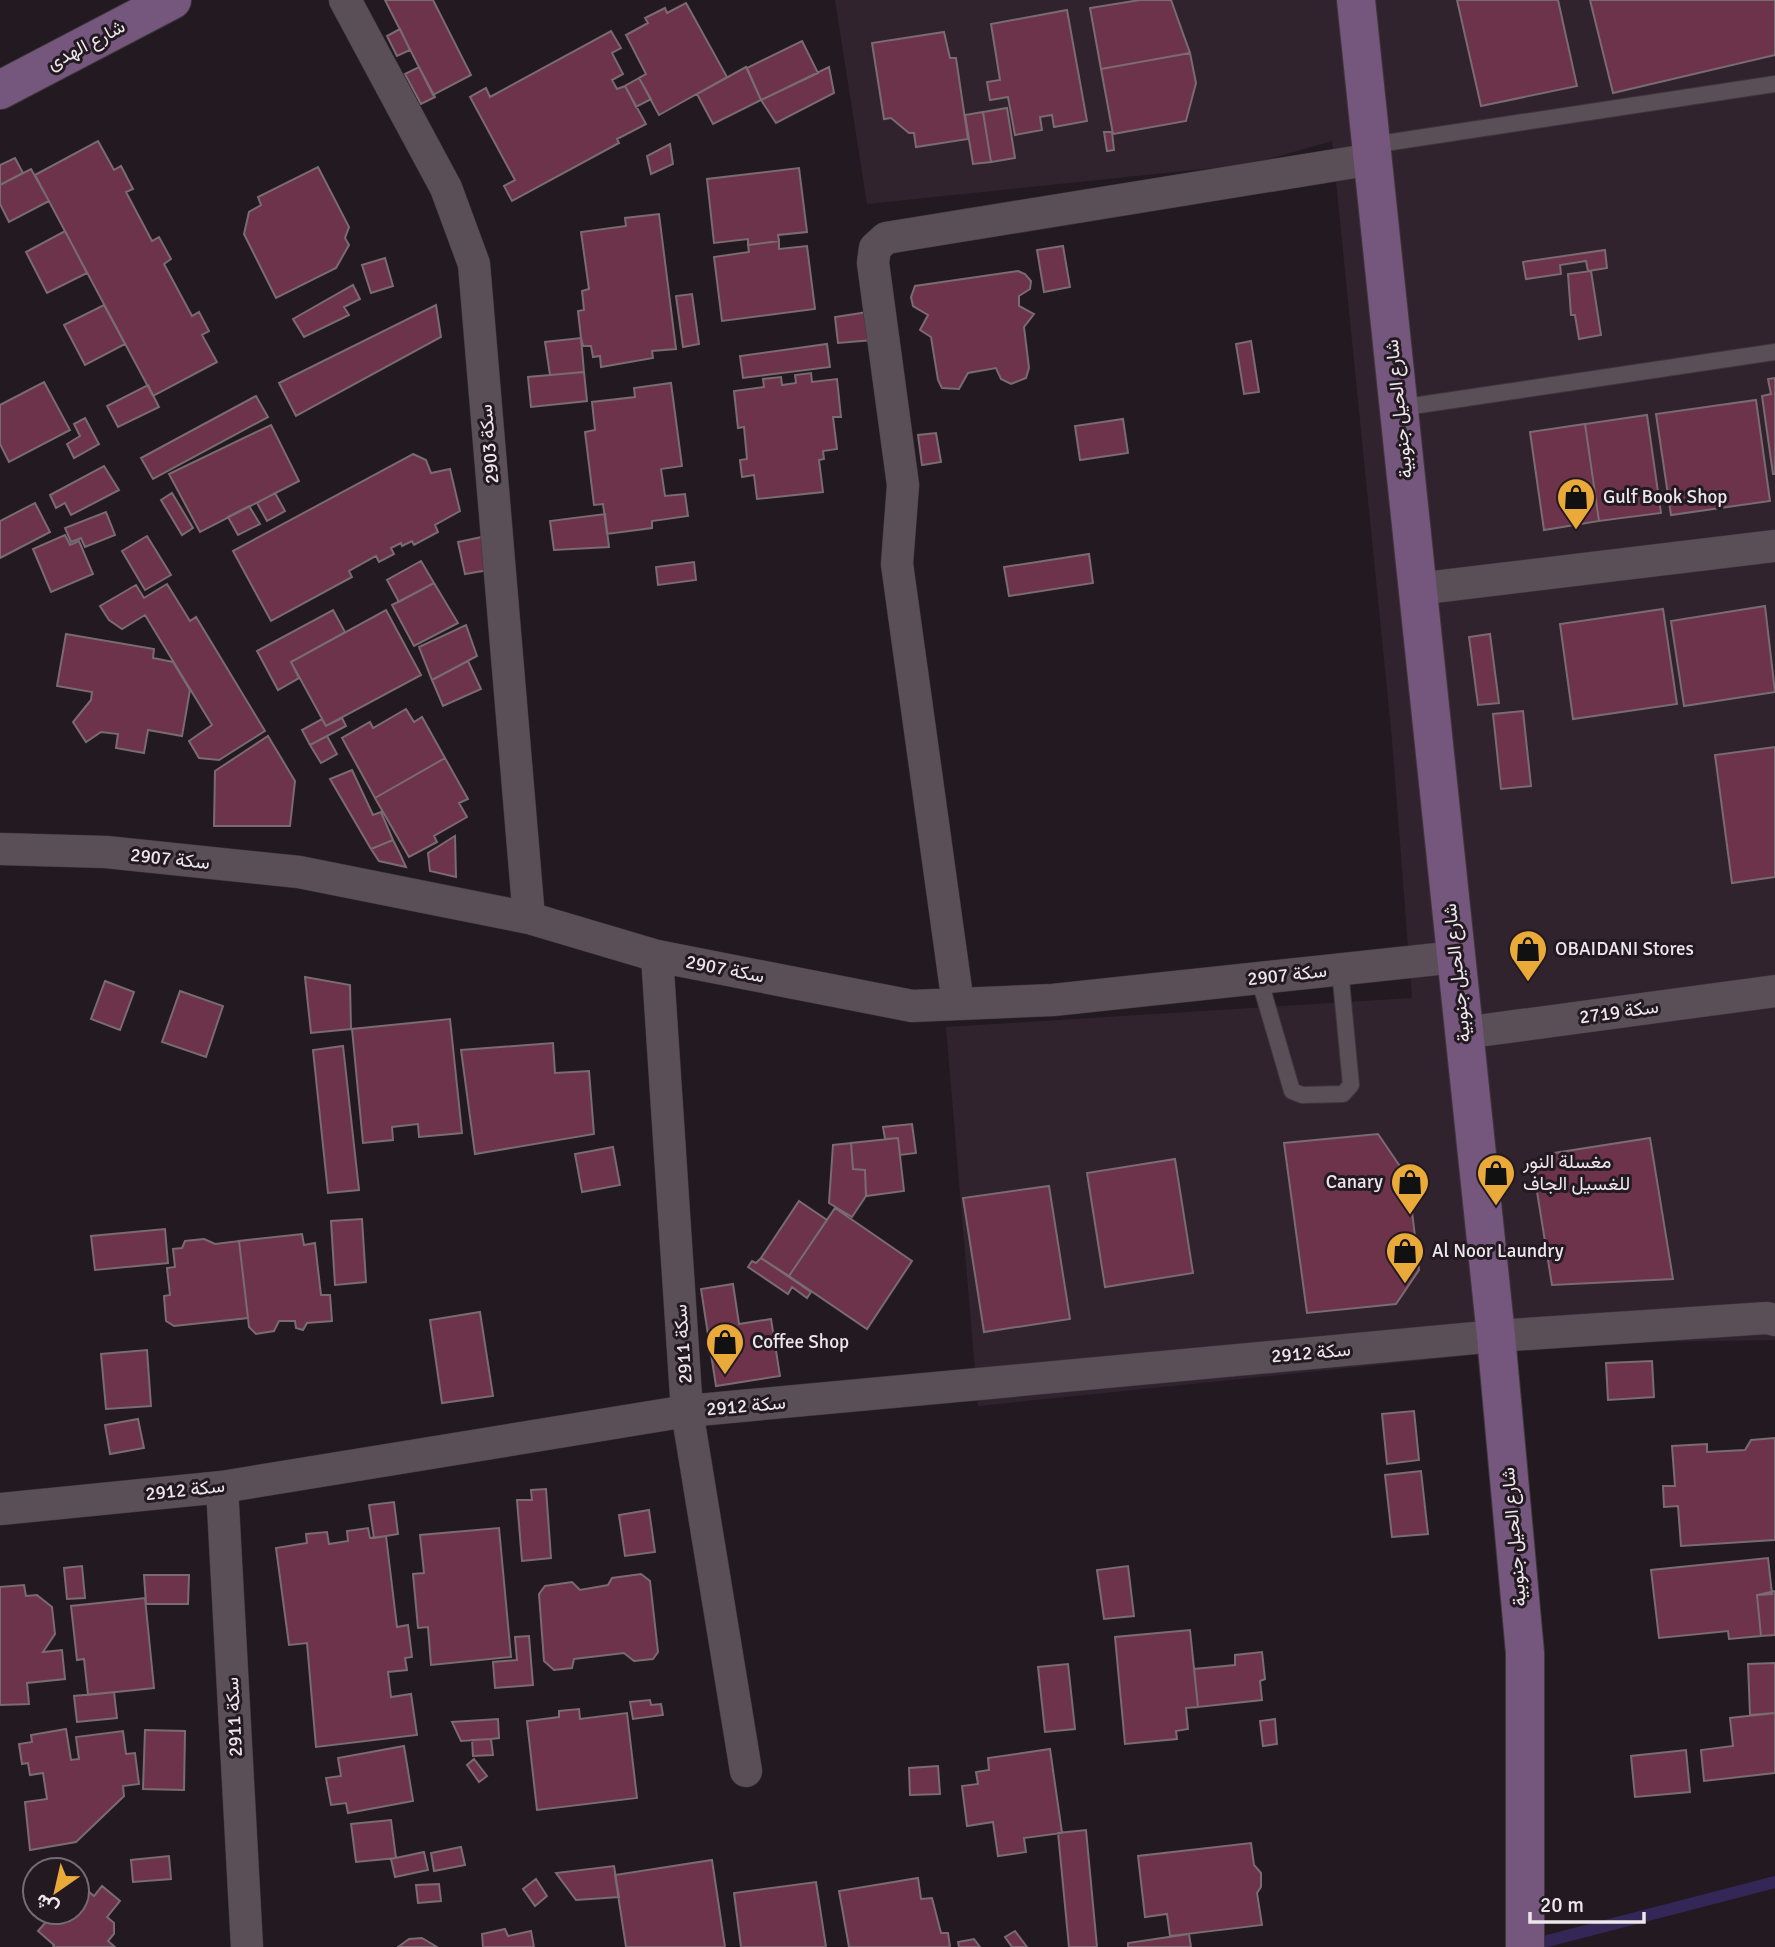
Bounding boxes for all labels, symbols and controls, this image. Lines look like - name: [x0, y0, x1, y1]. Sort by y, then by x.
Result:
- street label: شارع الهدى: [43, 14, 129, 76]
- street label: شارع الحيل جنوبية: [1380, 338, 1418, 480]
- street label: سكة 2903: [474, 403, 504, 485]
- shop icon: Gulf Book Shop: [1555, 476, 1597, 531]
- place label: Gulf Book Shop: [1603, 485, 1727, 509]
- street label: سكة 2907: [129, 843, 211, 875]
- street label: شارع الحيل جنوبية: [1438, 902, 1476, 1044]
- shop icon: OBAIDANI Stores: [1507, 928, 1549, 983]
- place label: OBAIDANI Stores: [1555, 937, 1694, 961]
- street label: سكة 2907: [684, 950, 766, 988]
- street label: سكة 2907: [1246, 959, 1328, 991]
- street label: سكة 2719: [1578, 995, 1660, 1029]
- place label: مغسلة النور للغسيل الجاف: [1522, 1150, 1630, 1196]
- shop icon: مغسلة النور للغسيل الجاف: [1475, 1152, 1517, 1207]
- shop icon: Canary: [1389, 1161, 1431, 1216]
- place label: Canary: [1326, 1170, 1383, 1194]
- shop icon: Al Noor Laundry: [1384, 1230, 1426, 1285]
- place label: Al Noor Laundry: [1432, 1239, 1564, 1263]
- street label: سكة 2911: [668, 1303, 698, 1385]
- shop icon: Coffee Shop: [704, 1321, 746, 1376]
- place label: Coffee Shop: [752, 1330, 849, 1354]
- street label: سكة 2912: [1270, 1338, 1352, 1368]
- street label: سكة 2912: [705, 1391, 787, 1421]
- street label: شارع الحيل جنوبية: [1496, 1466, 1532, 1608]
- street label: سكة 2912: [144, 1474, 226, 1506]
- street label: سكة 2911: [220, 1677, 248, 1757]
- north arrow: [21, 1856, 91, 1926]
- scale bar: [1530, 1881, 1644, 1925]
- text: ش: [31, 1888, 63, 1921]
- text: 20 m: [1540, 1892, 1584, 1918]

